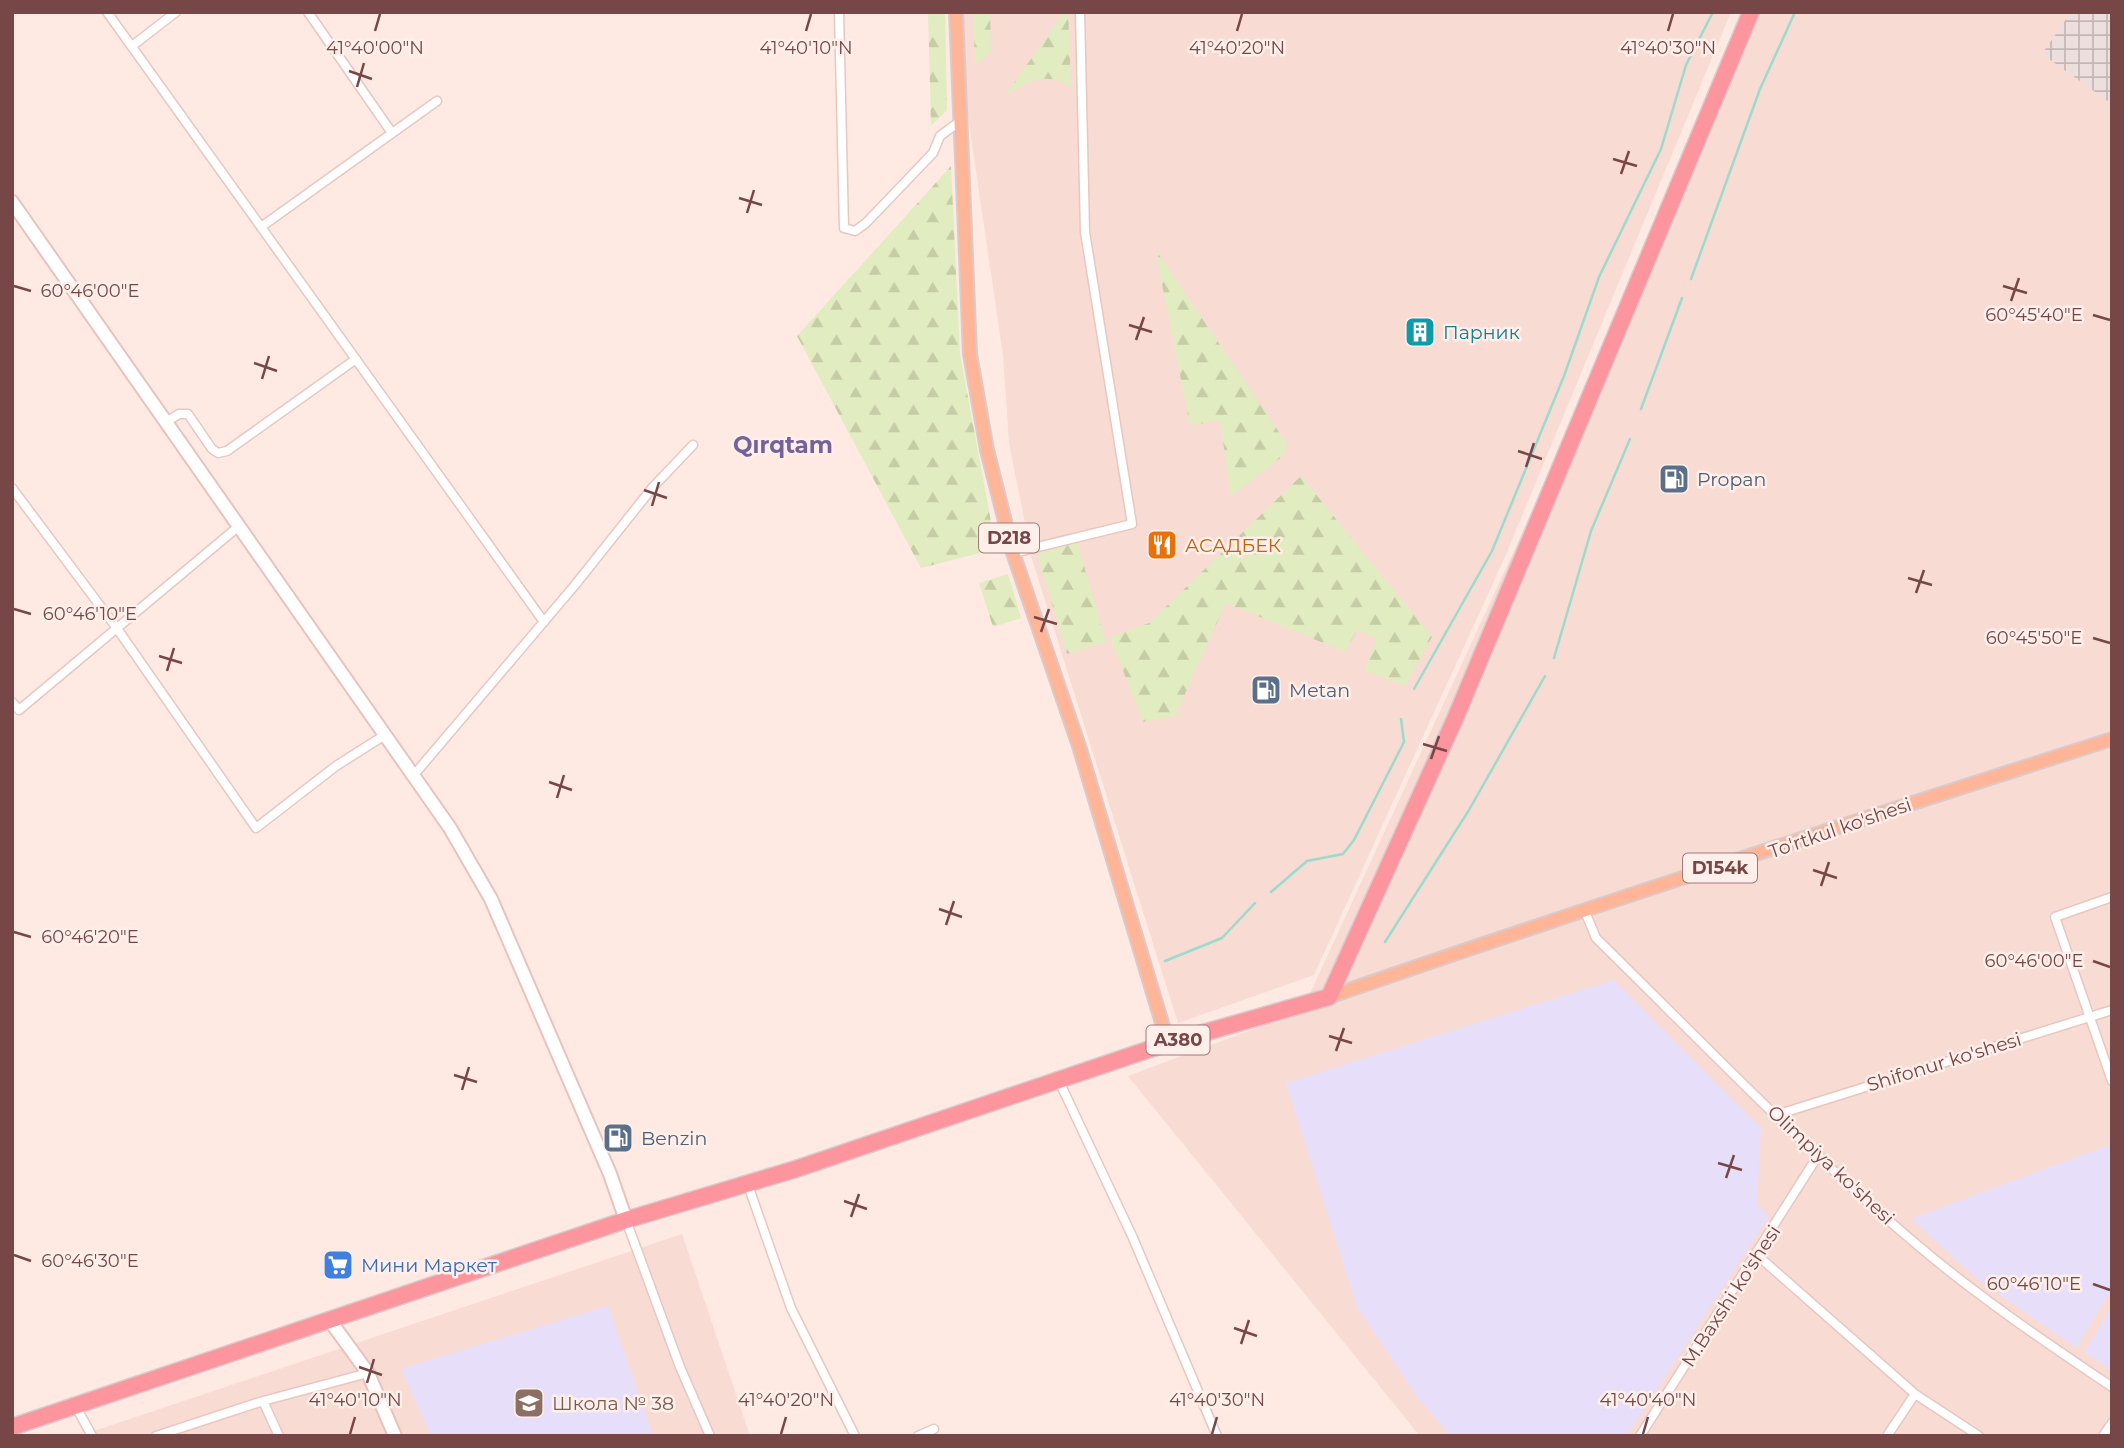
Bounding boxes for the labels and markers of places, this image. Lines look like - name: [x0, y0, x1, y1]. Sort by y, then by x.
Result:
- building icon: Парник: [1403, 315, 1437, 349]
- place label: Парник: [1443, 321, 1520, 344]
- fuel station icon: Propan: [1657, 462, 1691, 496]
- place label: Propan: [1697, 468, 1766, 491]
- restaurant icon: АСАДБЕК: [1145, 528, 1179, 562]
- place label: АСАДБЕК: [1185, 534, 1281, 557]
- fuel station icon: Metan: [1249, 673, 1283, 707]
- place label: Metan: [1289, 679, 1350, 702]
- fuel station icon: Benzin: [601, 1121, 635, 1155]
- place label: Benzin: [641, 1127, 707, 1150]
- supermarket icon: Мини Маркет: [321, 1248, 355, 1282]
- place label: Мини Маркет: [361, 1254, 497, 1277]
- school or university icon: Школа № 38: [512, 1386, 546, 1420]
- place label: Школа № 38: [552, 1392, 674, 1415]

